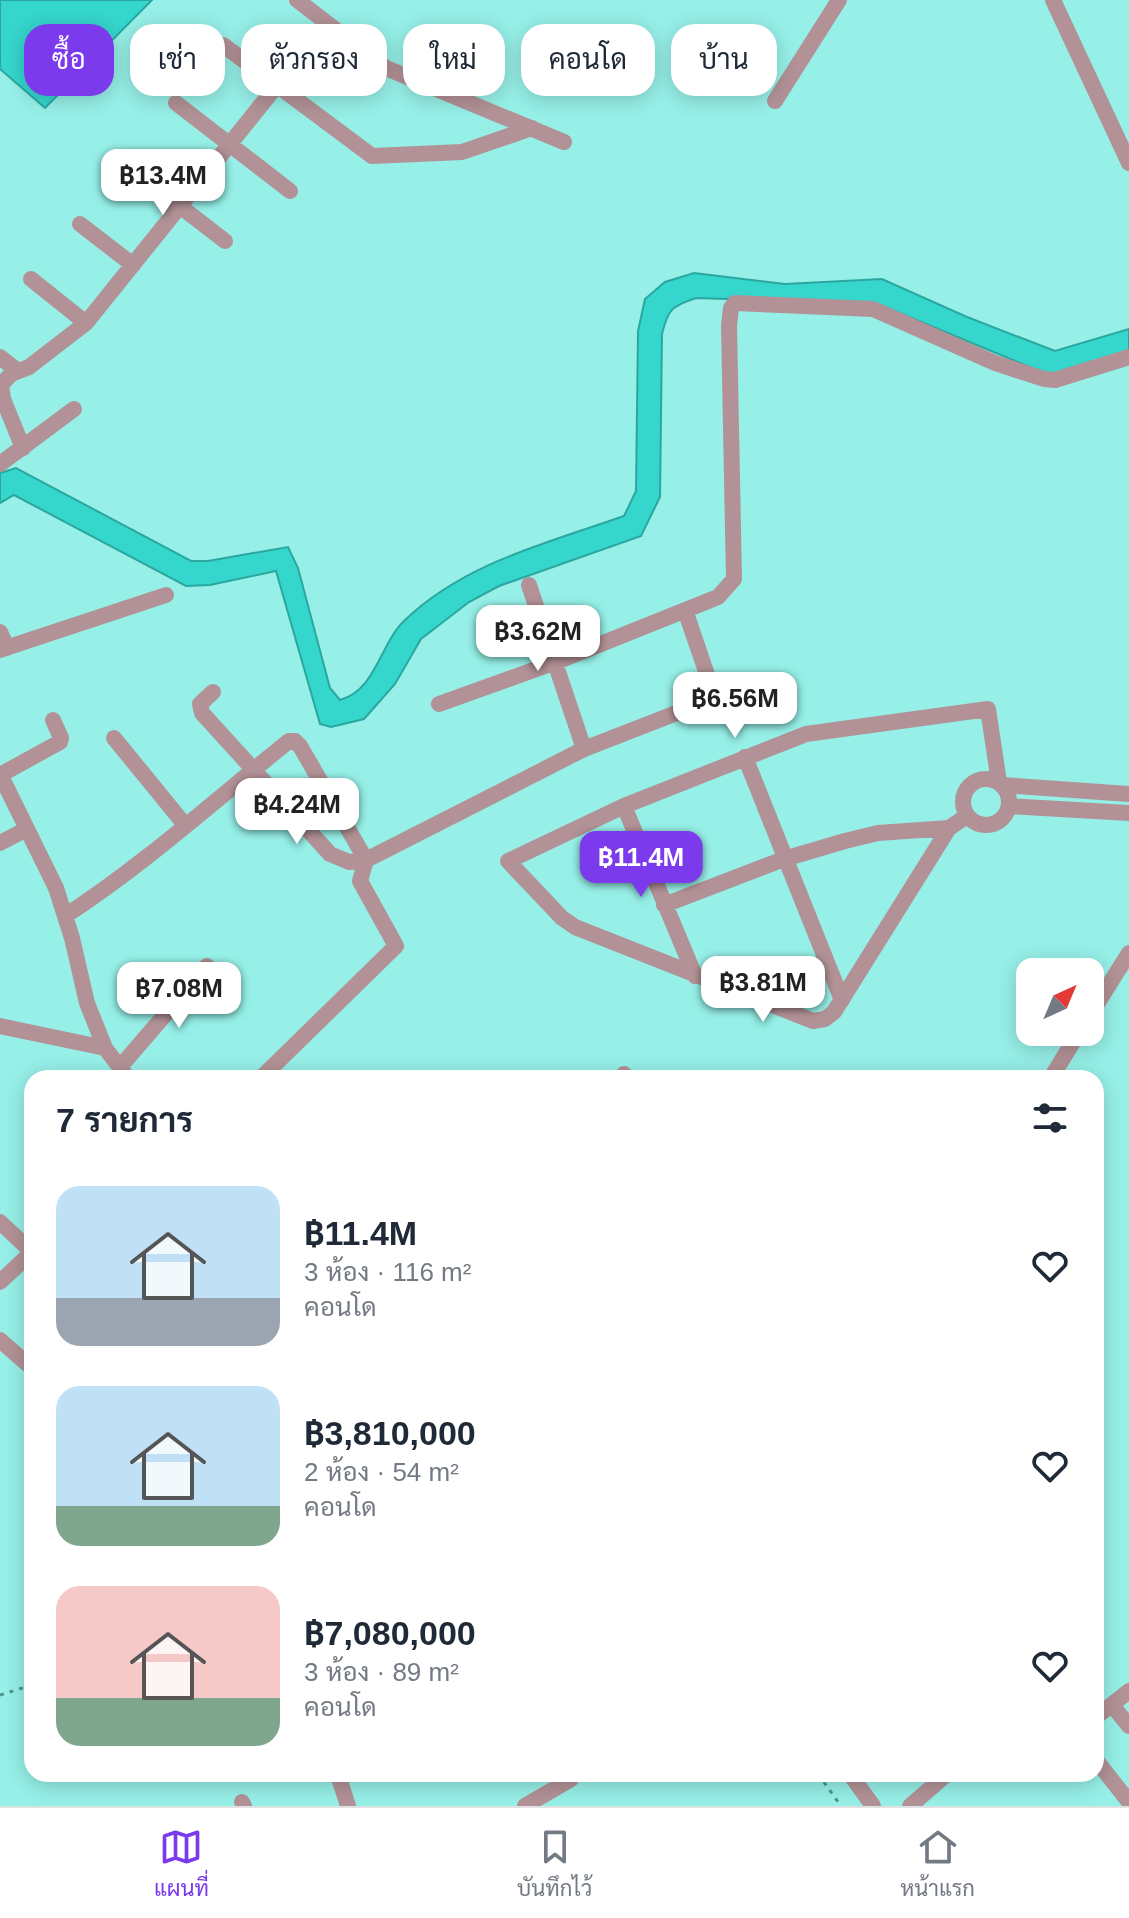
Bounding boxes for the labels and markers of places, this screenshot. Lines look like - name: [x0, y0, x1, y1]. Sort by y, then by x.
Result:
- pin: ฿13.4M: [98, 149, 228, 217]
- pin: ฿3.62M: [473, 605, 603, 673]
- pin: ฿6.56M: [670, 672, 800, 740]
- pin: ฿4.24M: [232, 778, 362, 846]
- pin: ฿11.4M: [576, 831, 706, 899]
- pin: ฿3.81M: [698, 956, 828, 1024]
- pin: ฿7.08M: [114, 962, 244, 1030]

